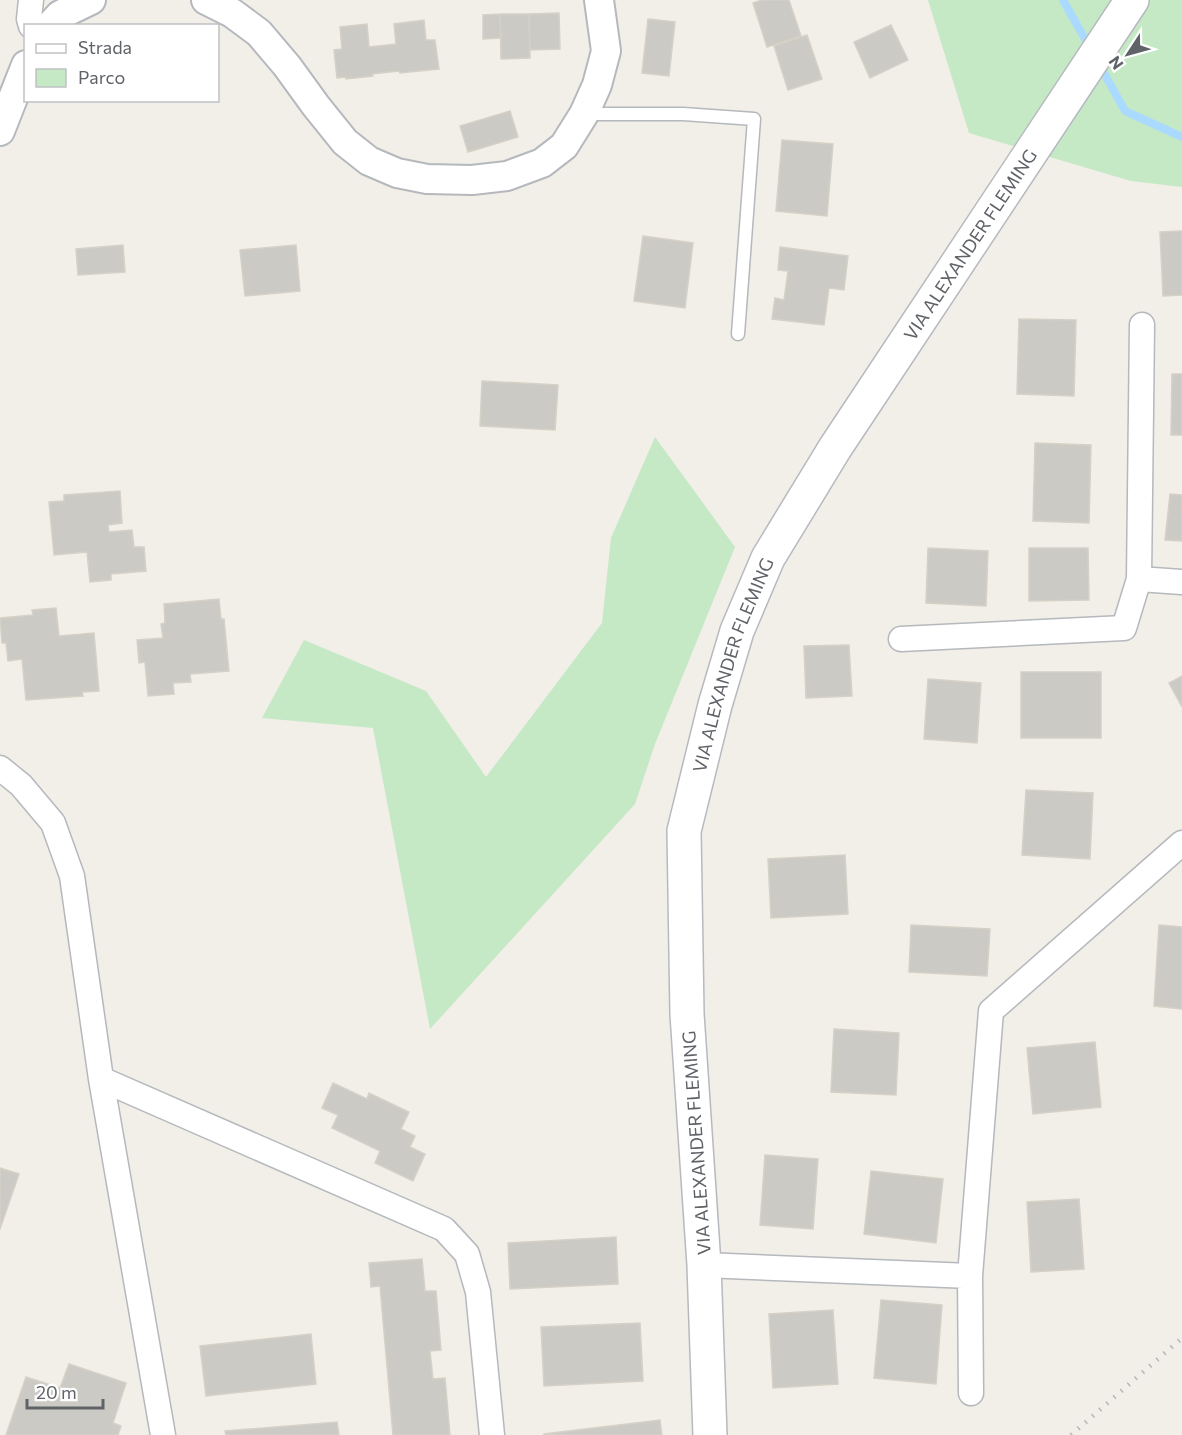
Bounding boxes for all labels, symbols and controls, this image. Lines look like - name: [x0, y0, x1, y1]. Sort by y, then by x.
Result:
- legend: [24, 24, 219, 102]
- north arrow: [1098, 24, 1158, 84]
- text: Strada: [78, 36, 132, 58]
- text: N: [1104, 53, 1127, 74]
- text: Parco: [78, 66, 125, 88]
- street label: VIA ALEXANDER FLEMING: [899, 145, 1041, 344]
- street label: VIA ALEXANDER FLEMING: [688, 554, 778, 774]
- street label: VIA ALEXANDER FLEMING: [677, 1030, 715, 1256]
- scale bar: [27, 1372, 104, 1410]
- text: 20 m: [36, 1381, 77, 1403]

